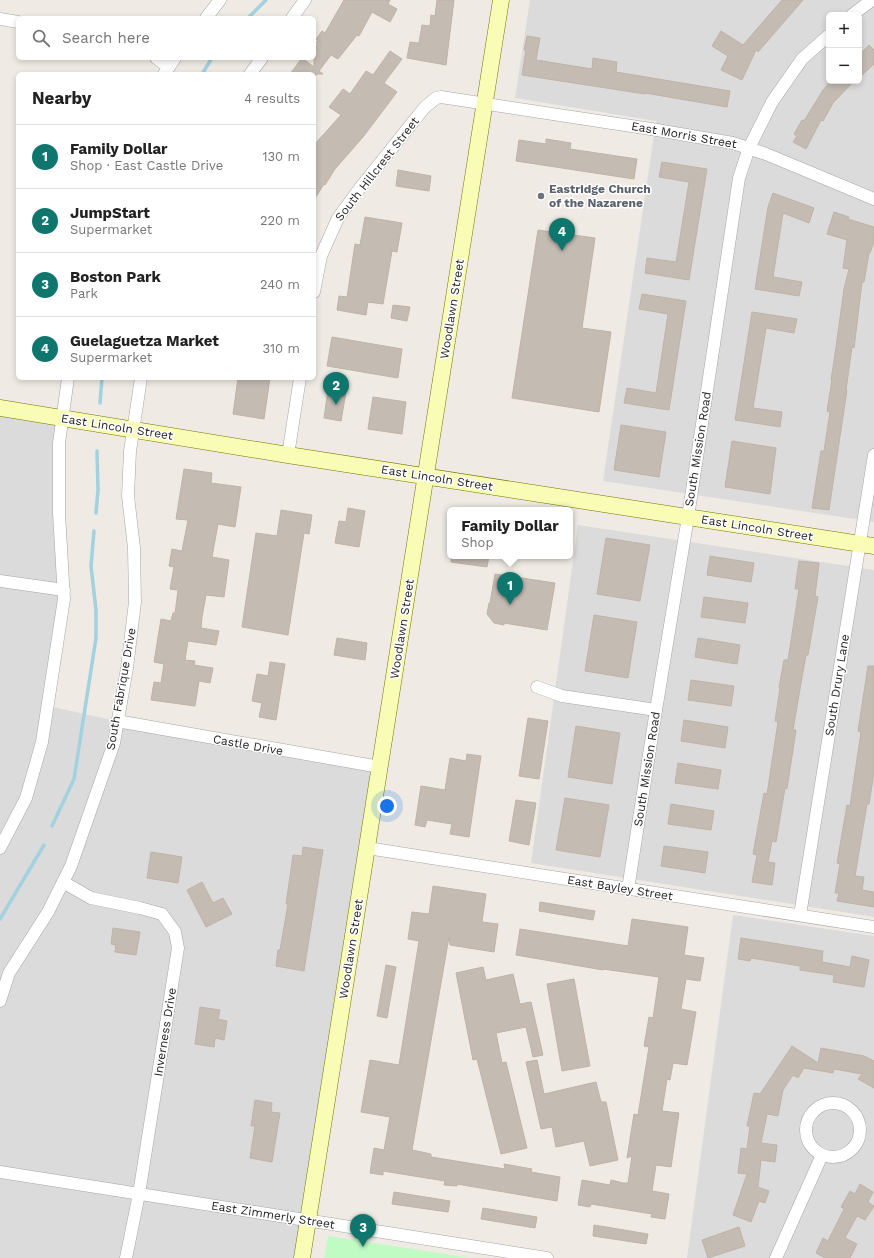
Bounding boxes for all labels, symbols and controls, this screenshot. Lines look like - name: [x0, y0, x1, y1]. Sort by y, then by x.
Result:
- map controls: [826, 12, 862, 84]
- button: +: [826, 12, 862, 48]
- search box: [16, 16, 316, 60]
- icon: search: [30, 27, 52, 49]
- text: Search here: [62, 29, 150, 47]
- button: −: [826, 48, 862, 84]
- text: Nearby: [32, 88, 91, 108]
- text: 4 results: [244, 91, 300, 106]
- street label: South Hillcrest Street: [332, 114, 422, 224]
- street label: East Morris Street: [630, 119, 738, 151]
- text: Family Dollar: [70, 140, 168, 158]
- text: 1: [42, 149, 48, 164]
- text: 130 m: [262, 149, 300, 164]
- text: Shop · East Castle Drive: [70, 158, 223, 173]
- place label: Eastridge Church of the Nazarene: [549, 182, 651, 210]
- marker: Eastridge Church of the Nazarene: [536, 191, 546, 201]
- text: JumpStart: [70, 204, 150, 222]
- text: 2: [41, 213, 49, 228]
- text: 220 m: [260, 213, 300, 228]
- pin: 4: [549, 218, 575, 251]
- text: Supermarket: [70, 222, 152, 237]
- street label: Woodlawn Street: [437, 258, 467, 360]
- text: Boston Park: [70, 268, 161, 286]
- text: 3: [41, 277, 49, 292]
- text: 240 m: [260, 277, 300, 292]
- text: Park: [70, 286, 98, 301]
- text: Guelaguetza Market: [70, 332, 219, 350]
- text: 4: [41, 341, 49, 356]
- text: 310 m: [262, 341, 300, 356]
- text: Supermarket: [70, 350, 152, 365]
- pin: 2: [323, 372, 349, 405]
- street label: South Mission Road: [682, 391, 714, 507]
- street label: East Lincoln Street: [60, 411, 174, 443]
- street label: East Lincoln Street: [380, 462, 494, 494]
- popup: [447, 507, 573, 559]
- street label: East Lincoln Street: [700, 512, 814, 544]
- text: Family Dollar: [461, 517, 559, 535]
- text: Shop: [461, 535, 494, 550]
- pin: 1: [497, 572, 523, 605]
- street label: Woodlawn Street: [387, 578, 417, 680]
- street label: South Fabrique Drive: [103, 627, 139, 751]
- street label: South Drury Lane: [822, 633, 852, 737]
- street label: South Mission Road: [631, 711, 663, 827]
- street label: Castle Drive: [212, 732, 284, 758]
- your location: [377, 796, 397, 816]
- street label: East Bayley Street: [566, 873, 674, 903]
- street label: Woodlawn Street: [336, 898, 366, 1000]
- street label: Inverness Drive: [151, 987, 179, 1077]
- street label: East Zimmerly Street: [210, 1198, 336, 1232]
- pin: 3: [350, 1214, 376, 1247]

